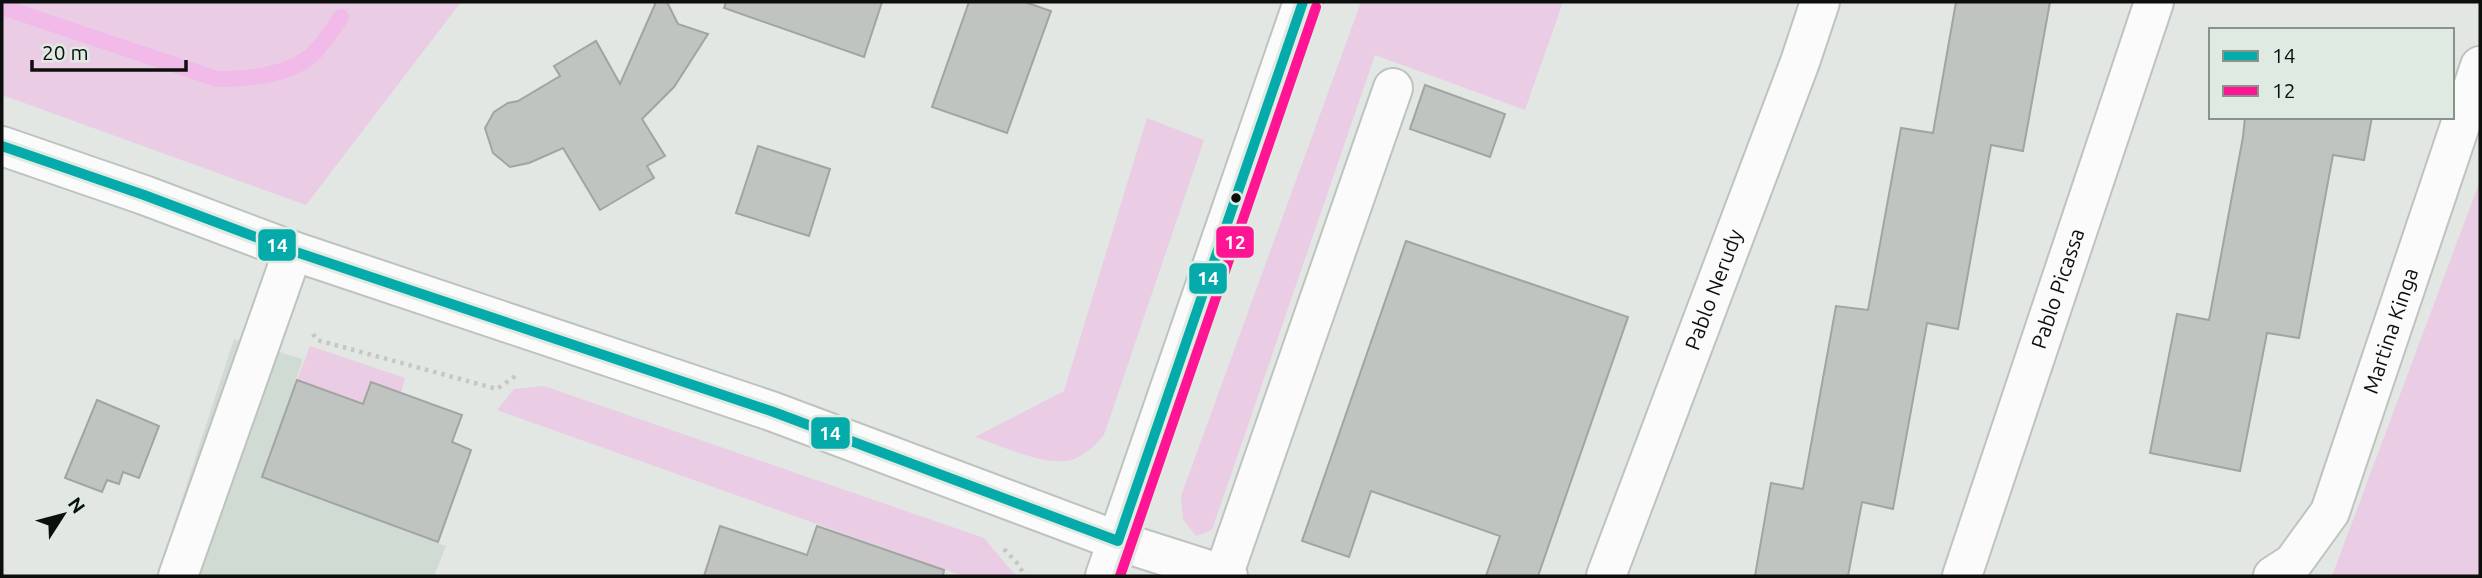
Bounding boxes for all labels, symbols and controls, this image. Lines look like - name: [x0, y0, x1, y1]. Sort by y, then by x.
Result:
- scale bar: [32, 28, 186, 72]
- legend: [2209, 28, 2454, 119]
- text: 20 m: [42, 40, 89, 64]
- text: 14: [2272, 43, 2296, 67]
- text: 12: [2272, 78, 2296, 102]
- unlabelled marker: [1229, 191, 1243, 205]
- line badge: 12: [1215, 225, 1255, 259]
- street label: Pablo Picassa: [2026, 225, 2088, 352]
- street label: Pablo Nerudy: [1679, 226, 1747, 353]
- line badge: 14: [257, 228, 297, 262]
- text: 12: [1224, 231, 1246, 253]
- text: 14: [266, 234, 288, 256]
- line badge: 14: [1188, 262, 1228, 295]
- street label: Martina Kinga: [2358, 265, 2422, 397]
- text: 14: [1197, 267, 1219, 289]
- line badge: 14: [810, 416, 851, 450]
- text: 14: [819, 422, 841, 444]
- north arrow: [28, 480, 98, 550]
- text: N: [64, 493, 90, 517]

